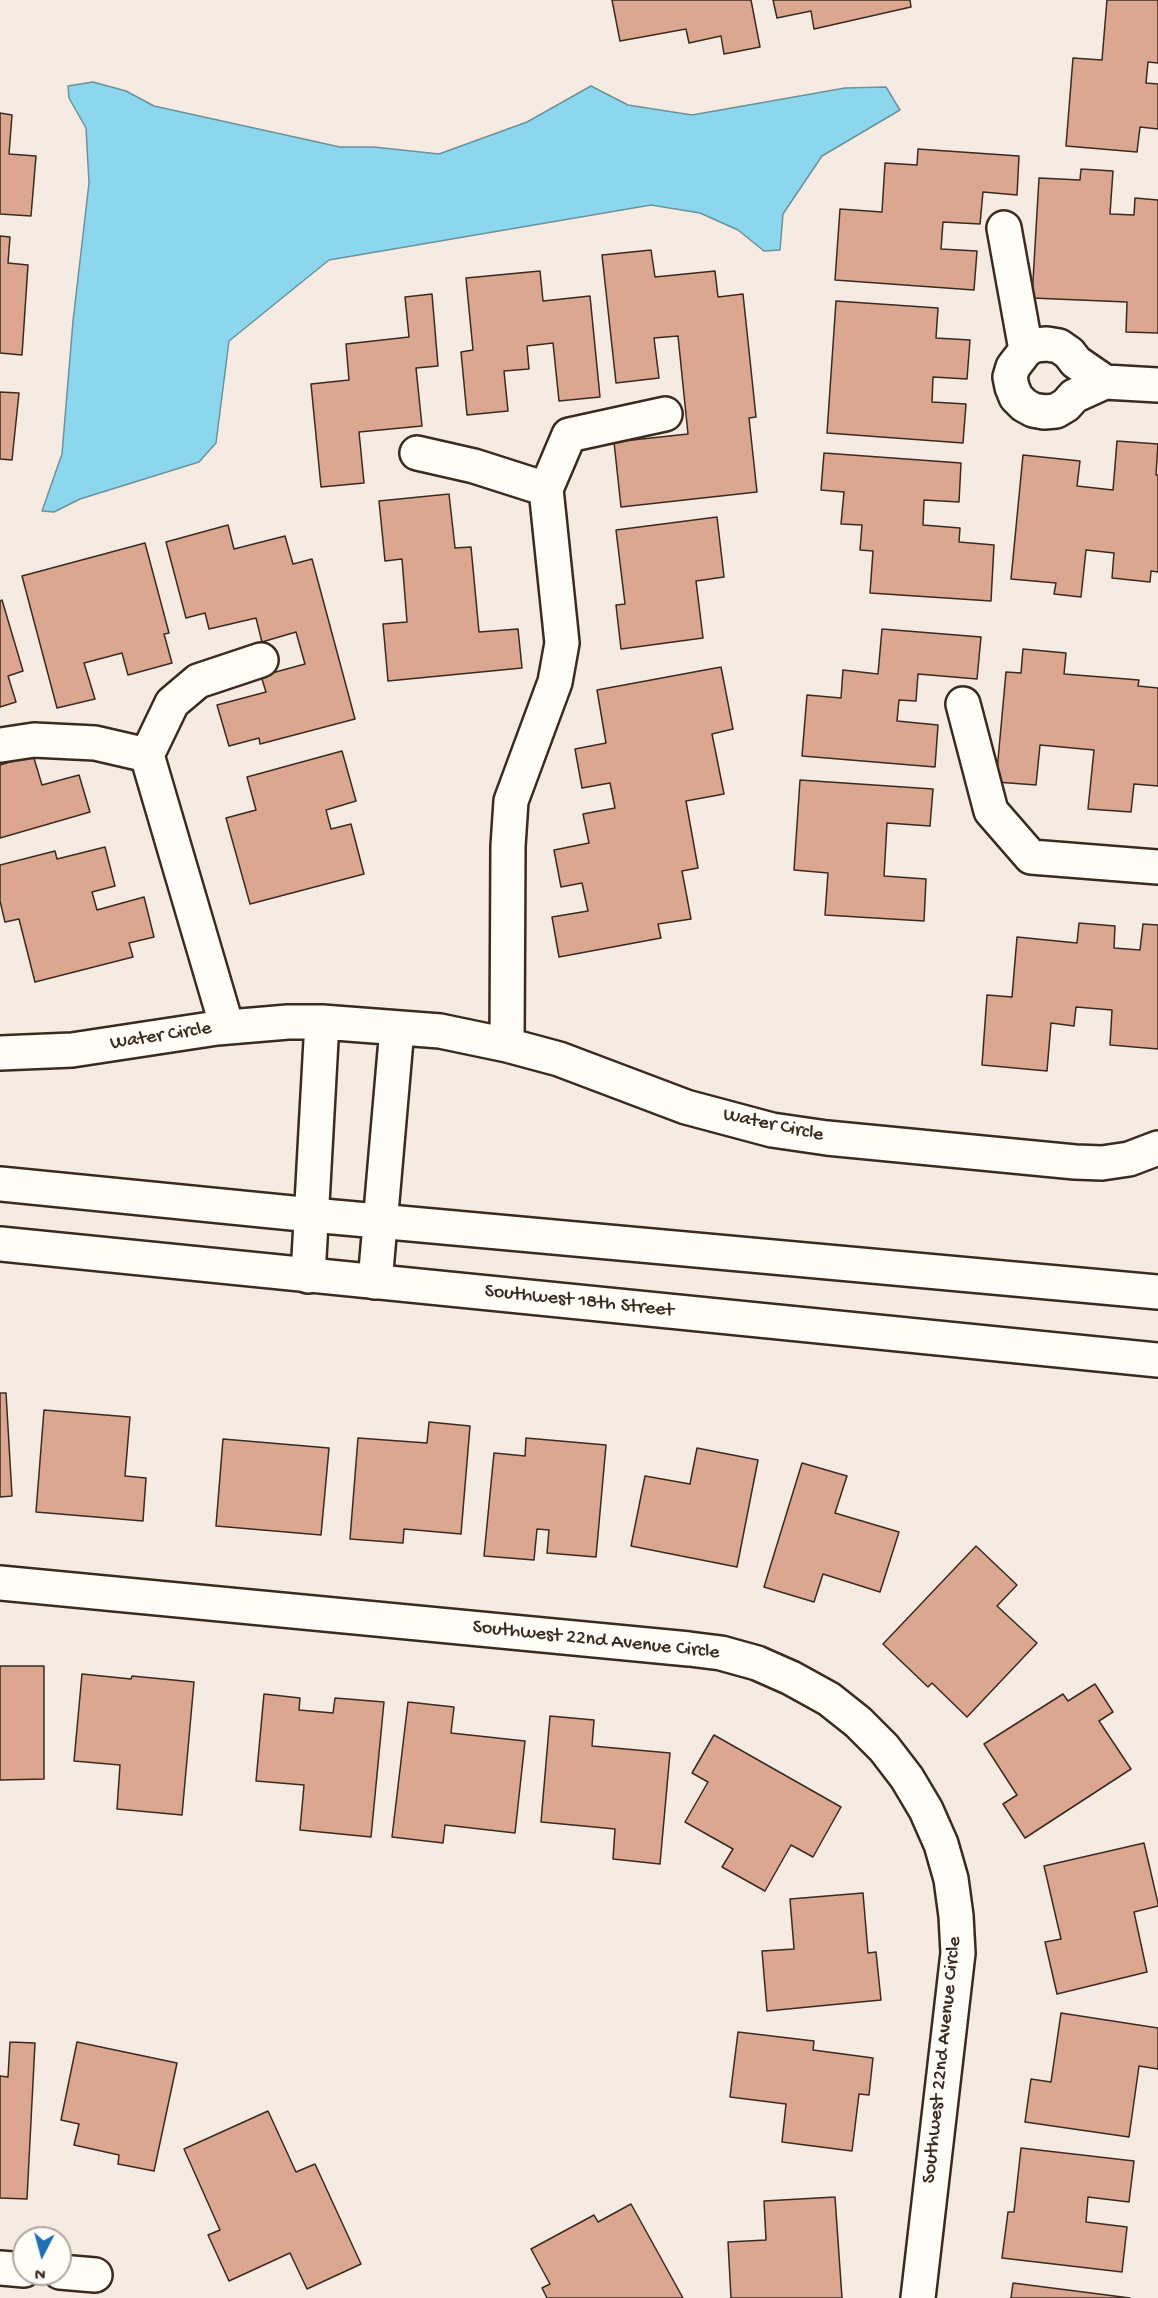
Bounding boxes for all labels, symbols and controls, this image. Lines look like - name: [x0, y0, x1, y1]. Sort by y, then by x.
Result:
- street label: Water Circle: [109, 1017, 213, 1057]
- street label: Water Circle: [721, 1104, 825, 1148]
- street label: Southwest 18th Street: [483, 1280, 675, 1324]
- street label: Southwest 22nd Avenue Circle: [471, 1616, 721, 1666]
- street label: Southwest 22nd Avenue Circle: [918, 1935, 968, 2185]
- north arrow: [12, 2226, 72, 2286]
- text: N: [34, 2262, 46, 2282]

